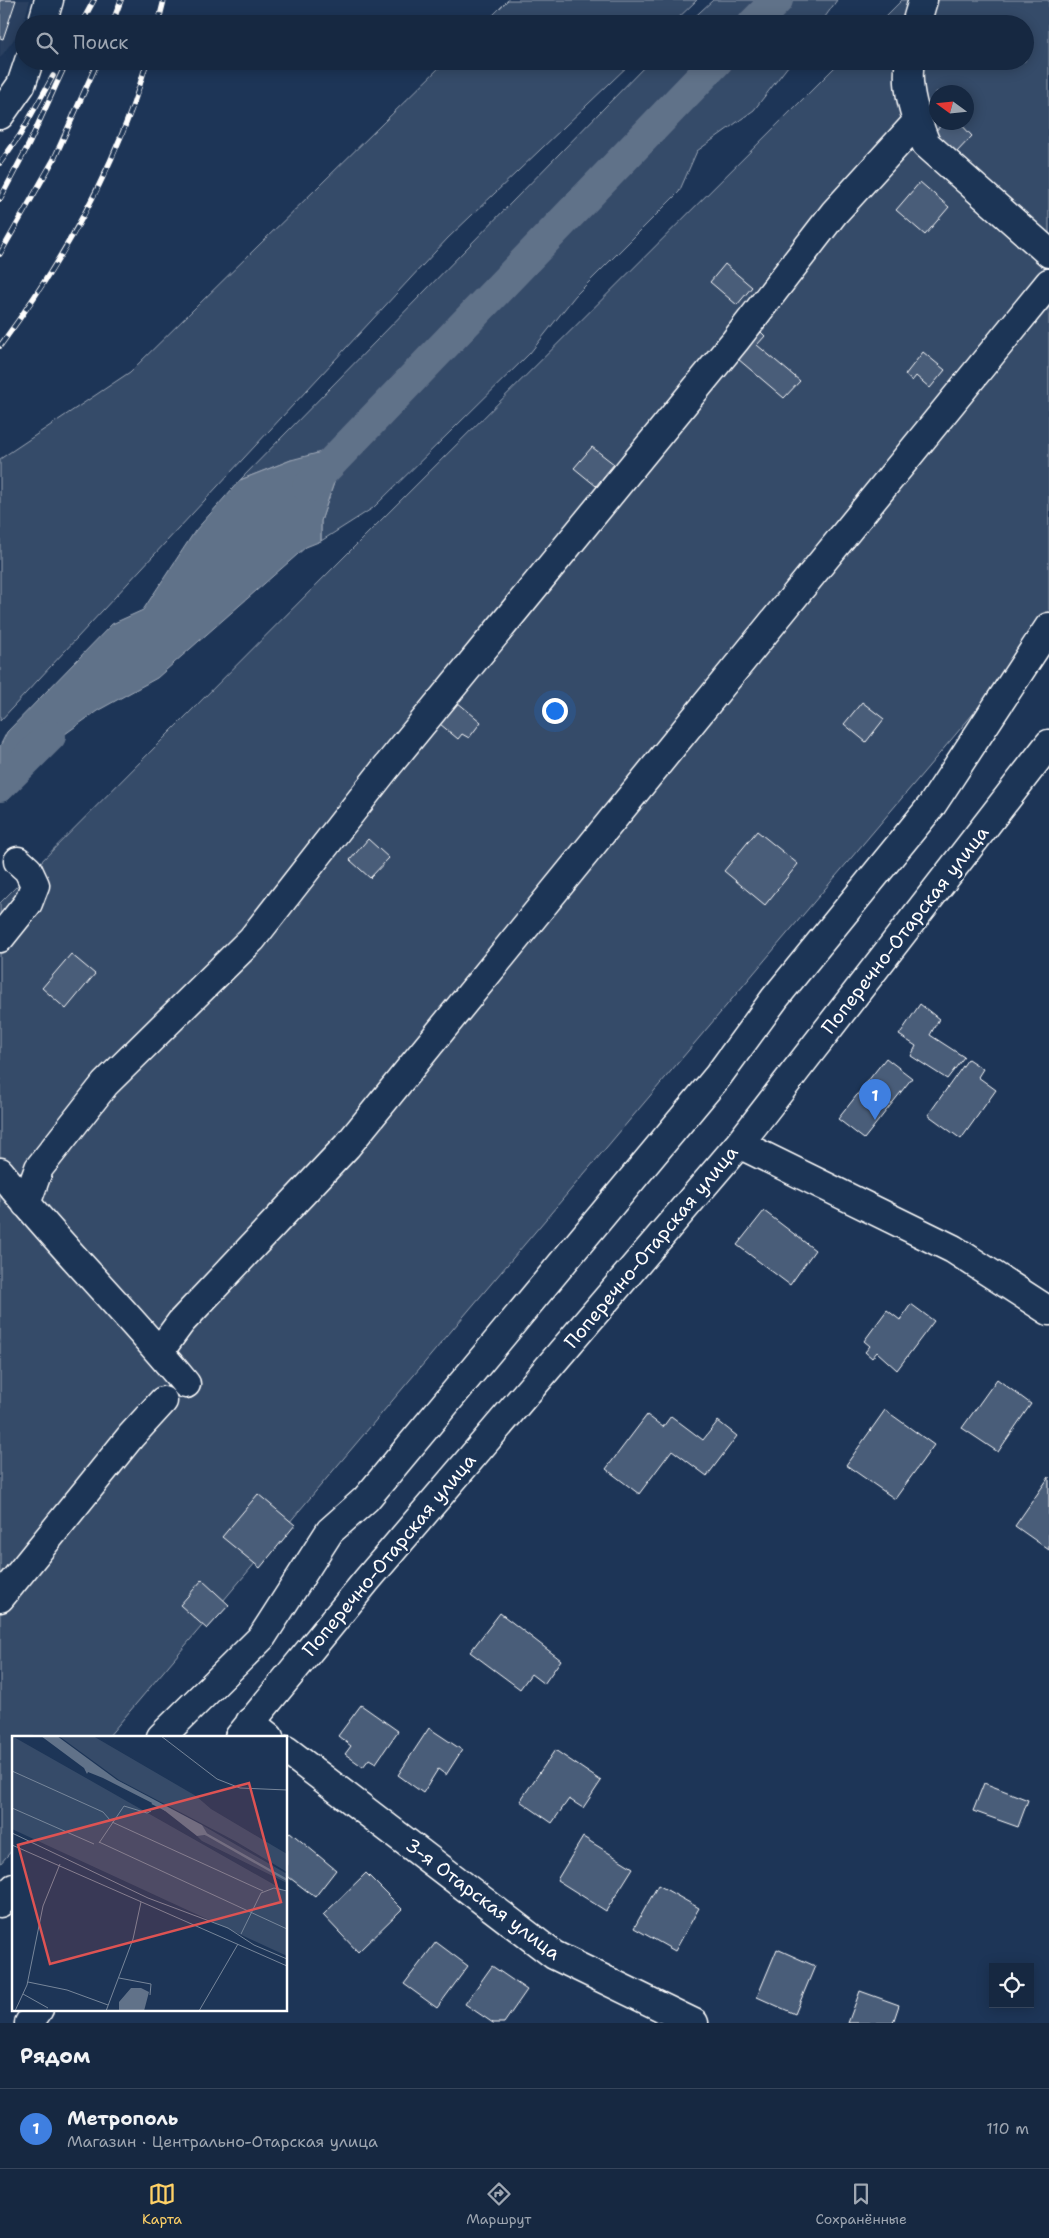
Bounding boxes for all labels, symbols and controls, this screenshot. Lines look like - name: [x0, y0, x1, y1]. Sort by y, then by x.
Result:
- search box: [15, 15, 1034, 70]
- icon: search: [33, 29, 61, 57]
- text: Поиск: [73, 30, 128, 55]
- north arrow: [929, 85, 974, 130]
- your location: [542, 698, 568, 724]
- street label: Поперечно-Отарская улица: [816, 821, 994, 1039]
- pin: 1: [859, 1079, 891, 1120]
- street label: Поперечно-Отарская улица: [559, 1140, 743, 1354]
- street label: Поперечно-Отарская улица: [297, 1448, 481, 1662]
- inset map: [12, 1736, 288, 2010]
- street label: 3-я Отарская улица: [400, 1832, 566, 1966]
- map controls: [989, 1963, 1034, 2008]
- button: locate: [989, 1963, 1034, 2008]
- text: Рядом: [20, 2042, 90, 2070]
- text: Метрополь: [67, 2106, 178, 2131]
- text: 1: [32, 2118, 40, 2139]
- text: 110 m: [986, 2118, 1029, 2139]
- text: Магазин · Центрально-Отарская улица: [67, 2131, 378, 2152]
- tab: Карта: [142, 2180, 182, 2228]
- tab: Маршрут: [466, 2180, 531, 2228]
- tab: Сохранённые: [816, 2180, 907, 2228]

